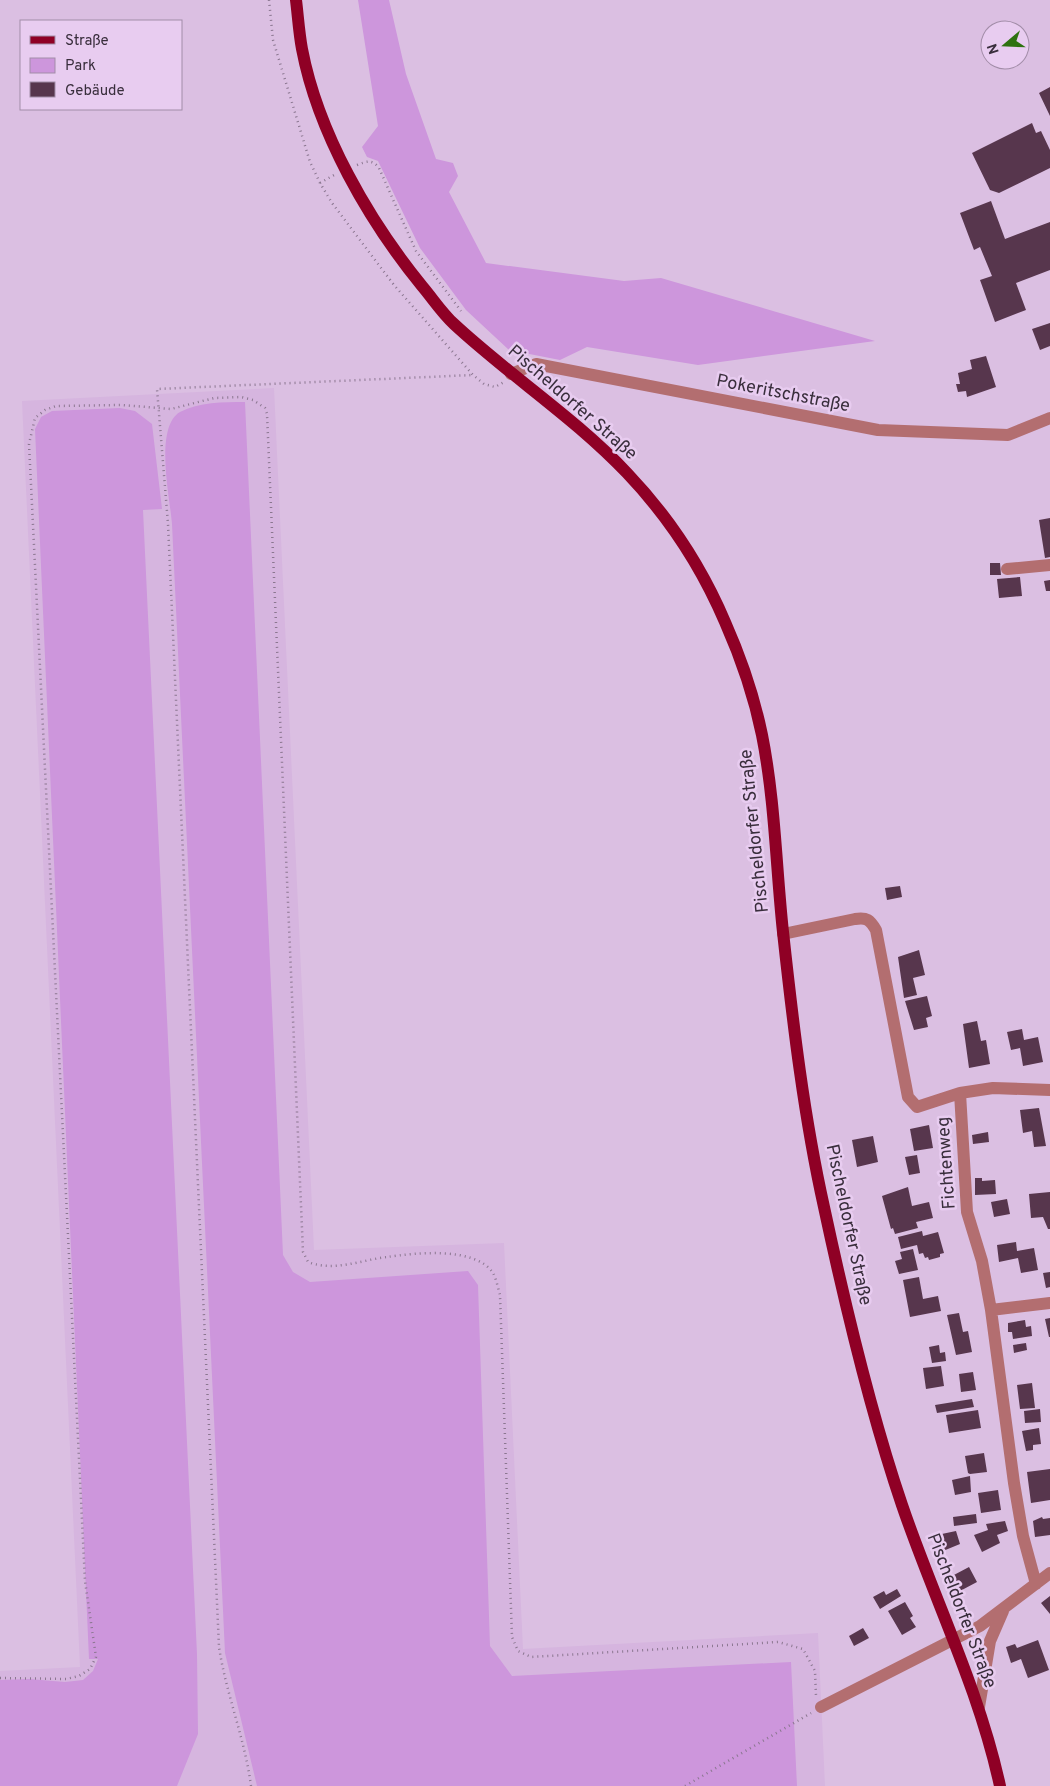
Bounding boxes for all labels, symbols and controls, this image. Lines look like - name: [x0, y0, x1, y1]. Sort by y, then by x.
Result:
- legend: [20, 20, 182, 110]
- north arrow: [980, 20, 1030, 70]
- text: Straße: [65, 32, 109, 51]
- text: N: [984, 41, 1004, 56]
- text: Park: [65, 57, 96, 76]
- text: Gebäude: [65, 82, 125, 101]
- street label: Pischeldorfer Straße: [502, 340, 642, 466]
- street label: Pokeritschstraße: [714, 370, 852, 418]
- street label: Pischeldorfer Straße: [735, 748, 775, 914]
- street label: Fichtenweg: [932, 1116, 962, 1210]
- street label: Pischeldorfer Straße: [820, 1142, 876, 1308]
- street label: Pischeldorfer Straße: [921, 1530, 1001, 1692]

